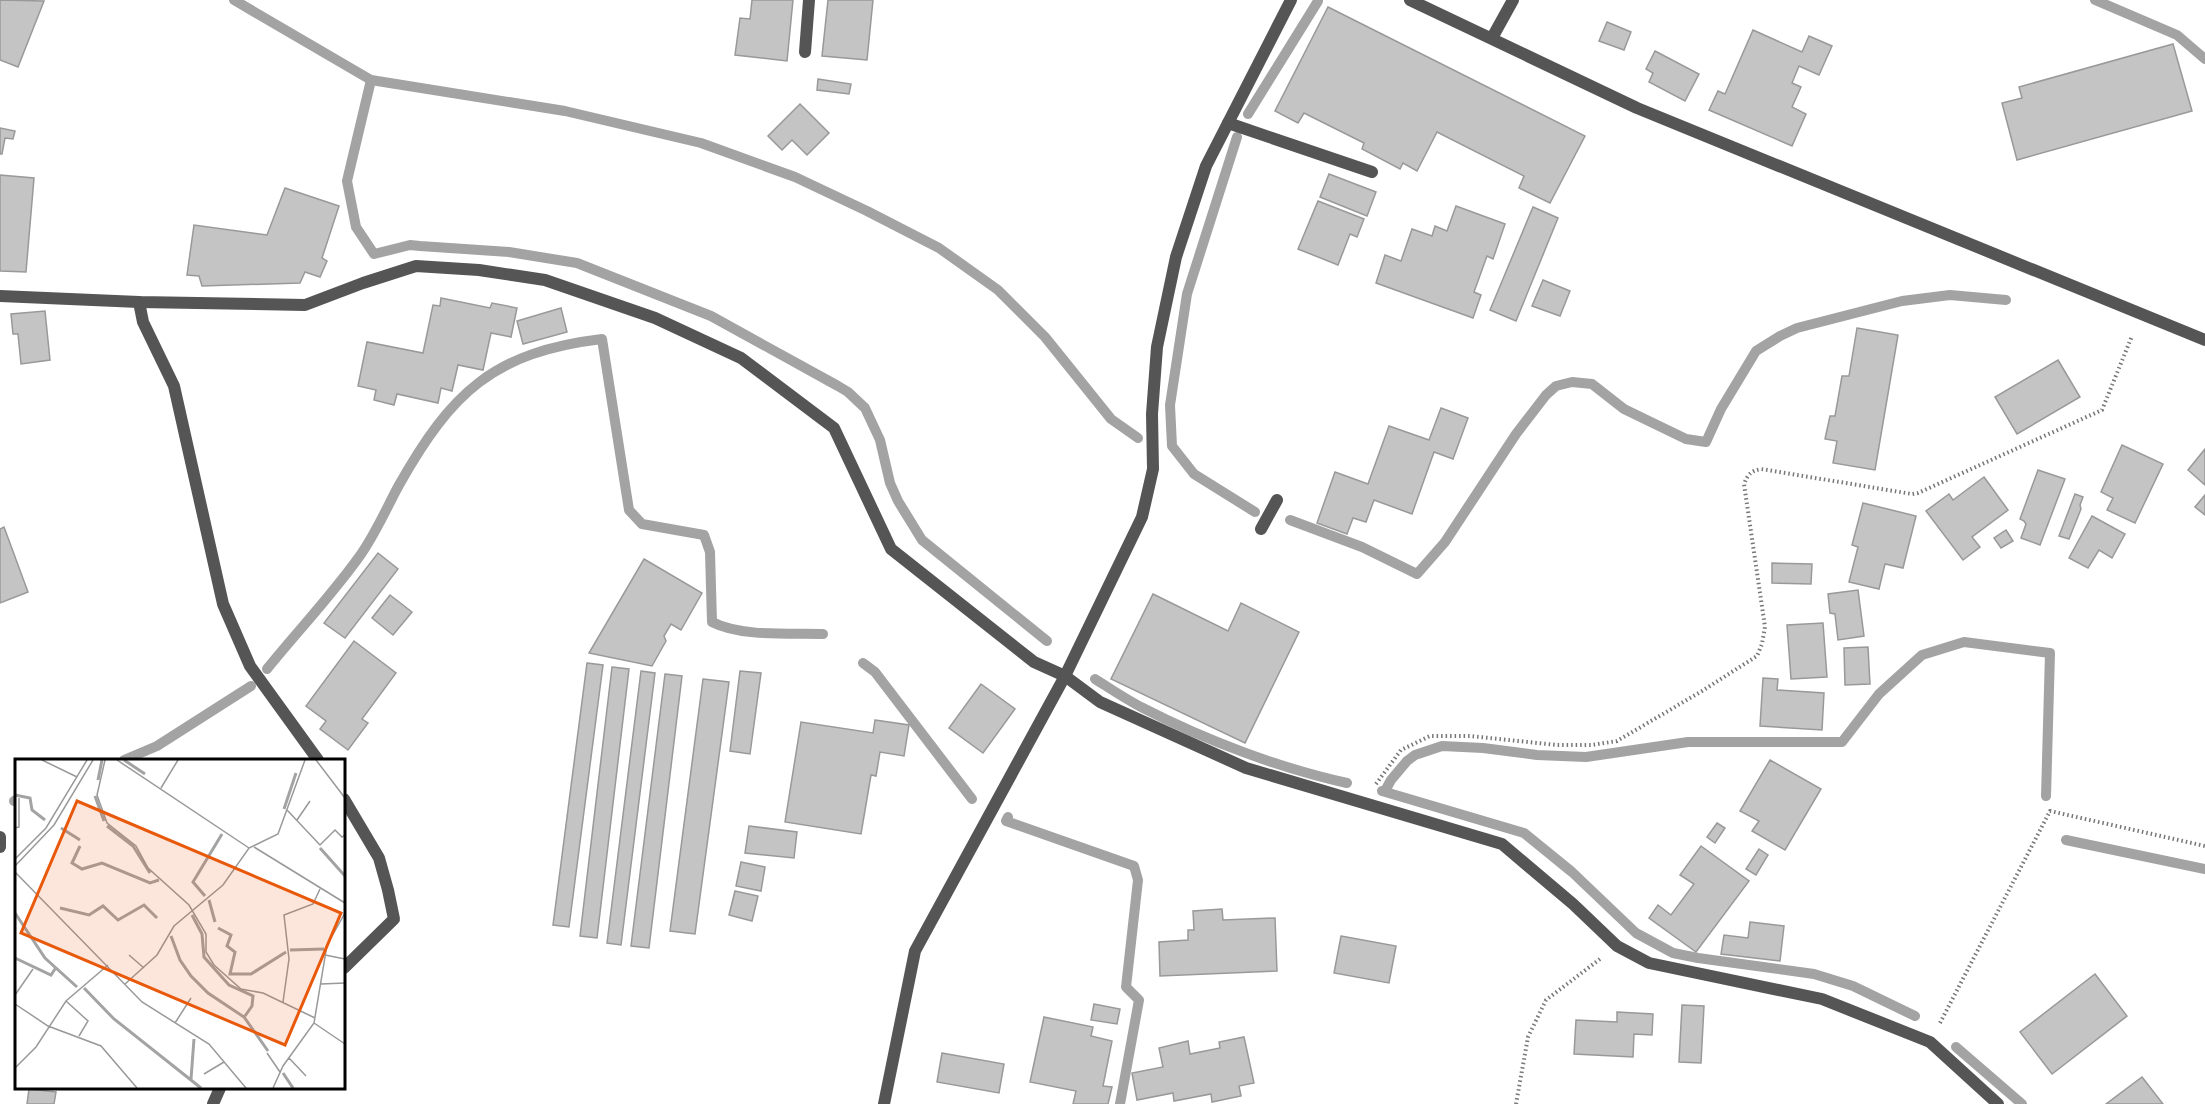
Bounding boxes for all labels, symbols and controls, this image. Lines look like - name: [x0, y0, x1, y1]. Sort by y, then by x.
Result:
- inset map: [15, 759, 345, 1089]

